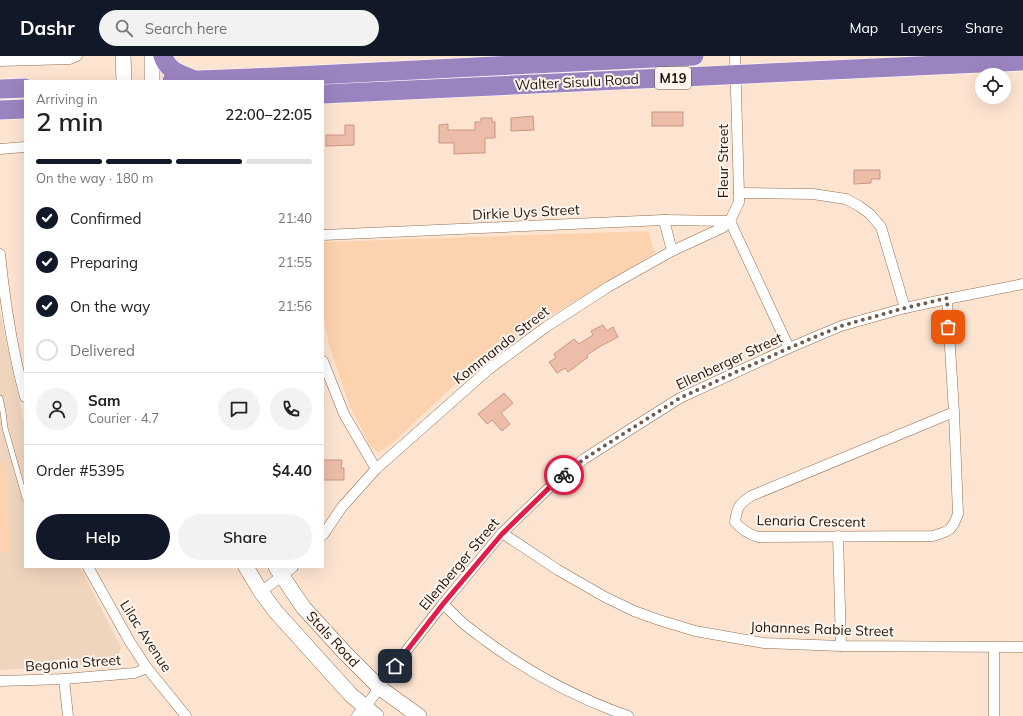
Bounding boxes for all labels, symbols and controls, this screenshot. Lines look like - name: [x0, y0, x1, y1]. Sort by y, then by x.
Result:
- search box: [99, 10, 379, 46]
- text: Dashr: [20, 16, 75, 40]
- icon: search: [113, 17, 135, 39]
- text: Search here: [145, 19, 227, 38]
- text: Map: [849, 19, 878, 37]
- text: Layers: [900, 19, 943, 37]
- text: Share: [965, 19, 1003, 37]
- road number: M19: [655, 67, 691, 89]
- map controls: [975, 68, 1011, 104]
- button: locate: [975, 68, 1011, 104]
- street label: Walter Sisulu Road: [515, 70, 639, 94]
- text: Arriving in: [36, 91, 98, 107]
- text: 2 min: [36, 105, 104, 138]
- text: 22:00–22:05: [225, 105, 312, 124]
- street label: Fleur Street: [714, 124, 732, 198]
- text: On the way · 180 m: [36, 170, 153, 186]
- street label: Dirkie Uys Street: [472, 200, 580, 224]
- icon: check: [36, 207, 58, 229]
- text: Confirmed: [70, 209, 141, 228]
- text: 21:40: [278, 210, 312, 226]
- icon: check: [36, 251, 58, 273]
- text: Preparing: [70, 253, 138, 272]
- text: 21:55: [278, 254, 312, 270]
- icon: check: [36, 295, 58, 317]
- text: On the way: [70, 297, 150, 316]
- text: 21:56: [278, 298, 312, 314]
- street label: Kommando Street: [449, 302, 553, 388]
- pin: [931, 310, 965, 344]
- icon: bag: [937, 316, 959, 338]
- street label: Ellenberger Street: [673, 328, 785, 394]
- text: Delivered: [70, 341, 135, 360]
- button: person: [36, 388, 78, 430]
- button: chat: [218, 388, 260, 430]
- button: phone: [270, 388, 312, 430]
- text: Sam: [88, 391, 120, 410]
- text: Courier · 4.7: [88, 410, 159, 426]
- courier: [544, 455, 584, 495]
- text: Order #5395: [36, 461, 124, 480]
- text: $4.40: [272, 461, 312, 480]
- icon: bike: [553, 464, 575, 486]
- street label: Lenaria Crescent: [756, 511, 866, 531]
- button: Help: [36, 514, 170, 560]
- button: Share: [178, 514, 312, 560]
- street label: Ellenberger Street: [415, 514, 503, 614]
- street label: Lilac Avenue: [116, 597, 176, 675]
- street label: Stals Road: [302, 607, 364, 671]
- street label: Johannes Rabie Street: [750, 617, 894, 641]
- pin: [378, 649, 412, 683]
- street label: Begonia Street: [25, 651, 122, 675]
- icon: home: [384, 655, 406, 677]

